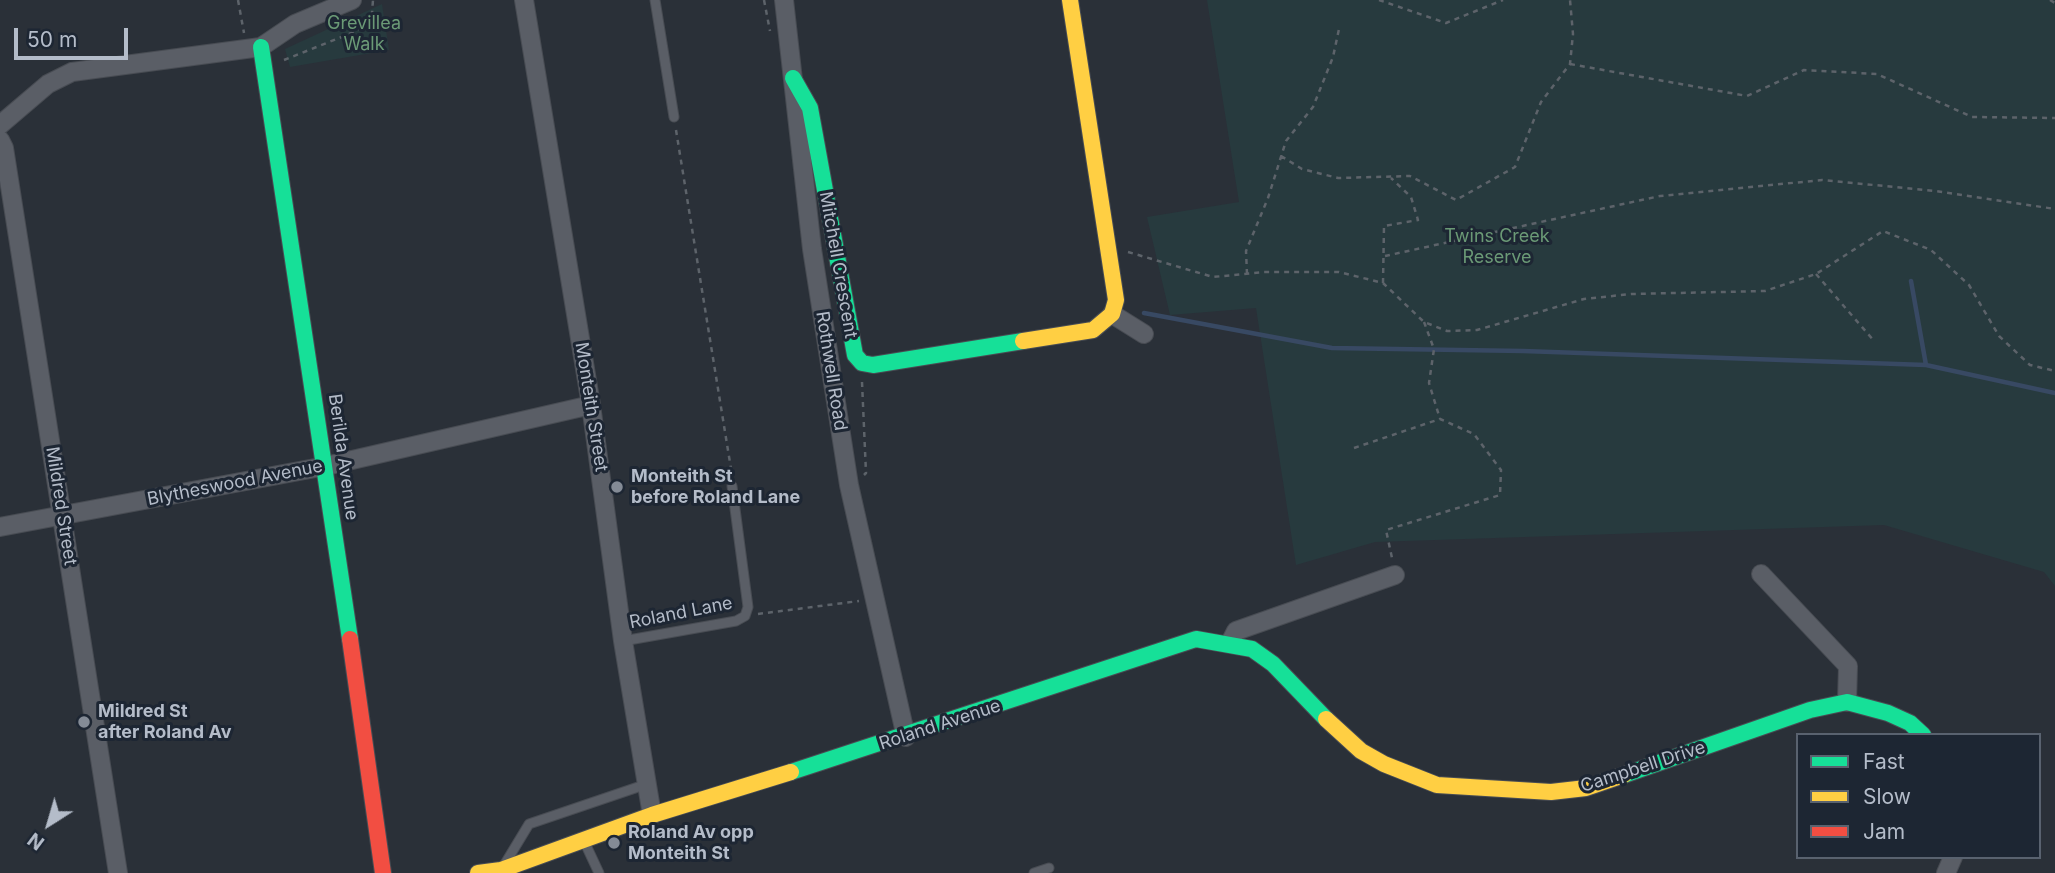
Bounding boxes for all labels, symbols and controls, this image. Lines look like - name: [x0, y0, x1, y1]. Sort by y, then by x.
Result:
- park label: Grevillea Walk: [327, 13, 401, 56]
- scale bar: [18, 14, 131, 58]
- text: 50 m: [27, 27, 77, 52]
- street label: Mitchell Crescent: [814, 190, 862, 340]
- park label: Twins Creek Reserve: [1444, 226, 1550, 268]
- street label: Rothwell Road: [811, 310, 851, 432]
- street label: Monteith Street: [570, 341, 612, 473]
- street label: Berilda Avenue: [323, 392, 363, 522]
- street label: Mildred Street: [41, 445, 81, 567]
- street label: Blytheswood Avenue: [145, 455, 325, 511]
- place label: Monteith St before Roland Lane: [631, 466, 800, 508]
- marker: Monteith St before Roland Lane: [609, 479, 625, 495]
- street label: Roland Lane: [628, 592, 734, 634]
- street label: Roland Avenue: [876, 695, 1004, 755]
- place label: Mildred St after Roland Av: [98, 701, 231, 744]
- marker: Mildred St after Roland Av: [76, 714, 92, 730]
- legend: [1796, 733, 2041, 859]
- street label: Campbell Drive: [1578, 737, 1708, 797]
- text: Fast: [1863, 749, 1905, 774]
- text: Slow: [1863, 784, 1911, 809]
- north arrow: [14, 789, 84, 859]
- text: Jam: [1863, 819, 1905, 844]
- place label: Roland Av opp Monteith St: [628, 822, 754, 864]
- text: N: [23, 828, 49, 855]
- marker: Roland Av opp Monteith St: [606, 835, 622, 851]

